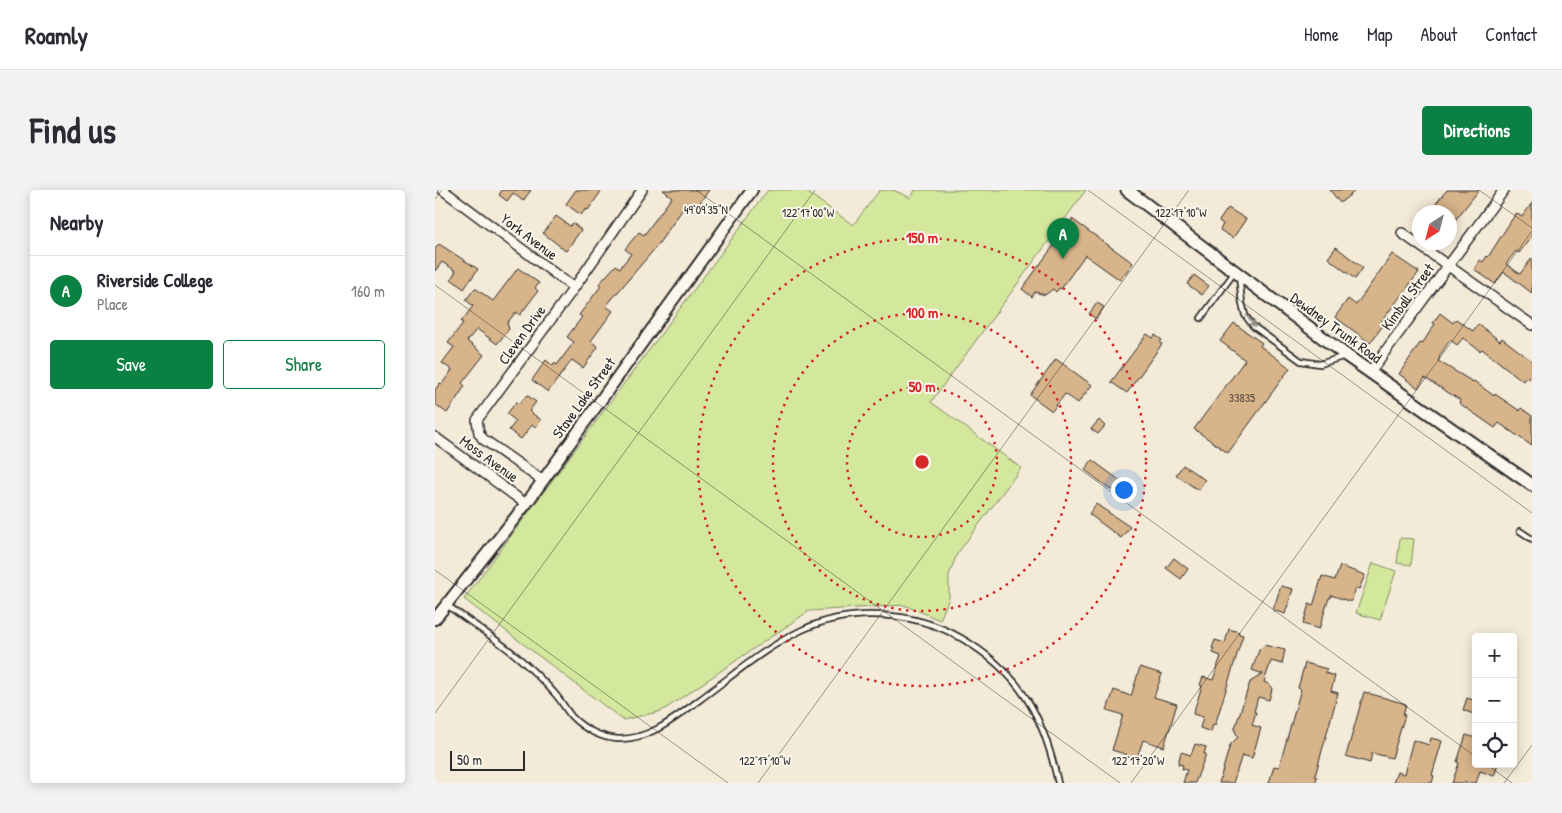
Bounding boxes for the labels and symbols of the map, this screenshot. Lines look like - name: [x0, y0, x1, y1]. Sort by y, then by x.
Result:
- text: 49°09'35"N: [684, 201, 728, 218]
- text: 122°17'00"W: [782, 204, 835, 221]
- text: 122°17'10"W: [1155, 204, 1207, 221]
- north arrow: [1412, 205, 1457, 250]
- street label: York Avenue: [497, 208, 562, 265]
- pin: A: [1047, 218, 1079, 259]
- text: 150 m: [906, 227, 938, 248]
- street label: Kimball Street: [1376, 258, 1440, 335]
- street label: Dewdney Trunk Road: [1286, 287, 1386, 368]
- street label: Cleven Drive: [493, 301, 550, 369]
- text: 100 m: [906, 302, 938, 323]
- one-way arrow: [1245, 314, 1256, 327]
- street label: Stave Lake Street: [547, 352, 621, 442]
- text: 50 m: [909, 376, 935, 397]
- house number: 33835: [1229, 389, 1255, 406]
- street label: Moss Avenue: [456, 430, 523, 487]
- centre of rings: [913, 453, 931, 471]
- your location: [1111, 477, 1137, 503]
- scale bar: [450, 748, 525, 771]
- text: 122°17'10"W: [739, 752, 791, 769]
- text: 122°17'20"W: [1112, 752, 1165, 769]

